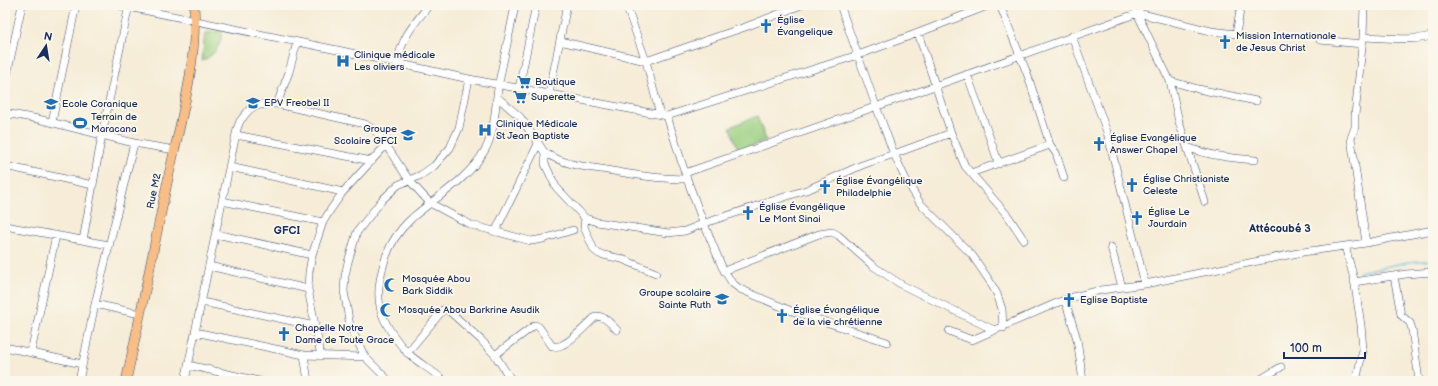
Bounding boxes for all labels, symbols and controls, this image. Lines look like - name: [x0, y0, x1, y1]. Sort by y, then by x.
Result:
- place label: Église Évangelique: [777, 14, 833, 38]
- church icon: Église Évangelique: [758, 18, 774, 34]
- north arrow: [26, 26, 66, 66]
- text: N: [43, 29, 53, 44]
- place label: Mission Internationale de Jesus Christ: [1236, 30, 1336, 54]
- church icon: Mission Internationale de Jesus Christ: [1217, 34, 1233, 50]
- place label: Clinique médicale Les oliviers: [354, 49, 435, 73]
- hospital icon: Clinique médicale Les oliviers: [335, 53, 351, 69]
- supermarket icon: Boutique: [516, 74, 532, 90]
- place label: Boutique: [535, 76, 576, 88]
- supermarket icon: Superette: [512, 89, 528, 105]
- place label: Superette: [531, 91, 576, 103]
- school or university icon: EPV Freobel II: [245, 95, 261, 111]
- school or university icon: Ecole Coranique: [43, 96, 59, 112]
- place label: EPV Freobel II: [264, 97, 329, 109]
- place label: Ecole Coranique: [62, 98, 138, 110]
- place label: Terrain de Maracana: [91, 111, 137, 135]
- sports icon: Terrain de Maracana: [72, 115, 88, 131]
- place label: Clinique Médicale St Jean Baptiste: [496, 118, 578, 142]
- hospital icon: Clinique Médicale St Jean Baptiste: [477, 122, 493, 138]
- place label: Groupe Scolaire GFCI: [334, 123, 397, 147]
- school or university icon: Groupe Scolaire GFCI: [400, 127, 416, 143]
- place label: Église Evangélique Answer Chapel: [1110, 132, 1197, 156]
- church icon: Église Evangélique Answer Chapel: [1091, 136, 1107, 152]
- street label: Rue M2: [144, 172, 164, 210]
- place label: Église Christianiste Celeste: [1143, 173, 1230, 197]
- place label: Église Évangélique Philadelphie: [836, 175, 922, 199]
- church icon: Église Christianiste Celeste: [1124, 177, 1140, 193]
- church icon: Église Évangélique Philadelphie: [817, 179, 833, 195]
- place label: Église Évangélique Le Mont Sinai: [759, 201, 845, 225]
- church icon: Église Évangélique Le Mont Sinai: [740, 205, 756, 221]
- place label: Église Le Jourdain: [1148, 206, 1190, 230]
- church icon: Église Le Jourdain: [1129, 210, 1145, 226]
- district label: Attécoubé 3: [1248, 222, 1311, 235]
- district label: GFCI: [274, 224, 300, 237]
- place label: Mosquée Abou Bark Siddik: [402, 273, 470, 297]
- mosque icon: Mosquée Abou Bark Siddik: [383, 277, 399, 293]
- place label: Groupe scolaire Sainte Ruth: [639, 287, 711, 311]
- school or university icon: Groupe scolaire Sainte Ruth: [714, 291, 730, 307]
- church icon: Eglise Baptiste: [1061, 292, 1077, 308]
- place label: Eglise Baptiste: [1080, 294, 1148, 306]
- mosque icon: Mosquée Abou Barkrine Asudik: [379, 302, 395, 318]
- place label: Mosquée Abou Barkrine Asudik: [398, 304, 539, 316]
- place label: Église Évangélique de la vie chrétienne: [793, 304, 883, 328]
- church icon: Église Évangélique de la vie chrétienne: [774, 308, 790, 324]
- place label: Chapelle Notre Dame de Toute Grace: [295, 322, 394, 346]
- church icon: Chapelle Notre Dame de Toute Grace: [276, 326, 292, 342]
- scale bar: [1284, 334, 1365, 360]
- text: 100 m: [1290, 341, 1322, 356]

